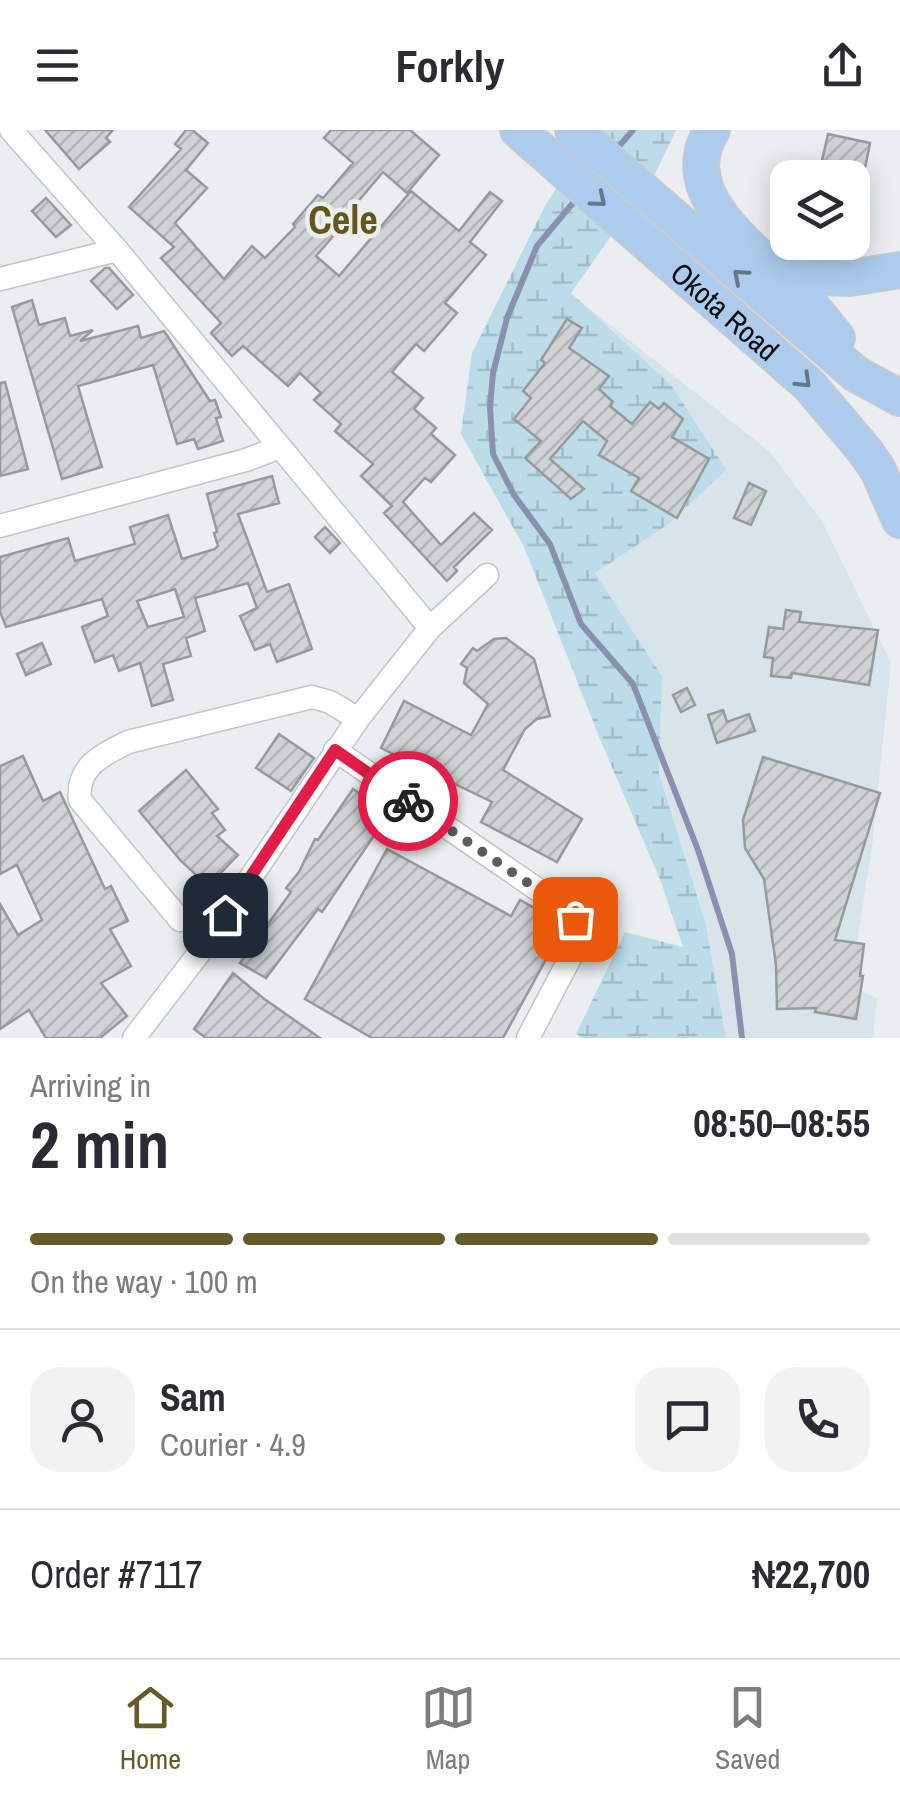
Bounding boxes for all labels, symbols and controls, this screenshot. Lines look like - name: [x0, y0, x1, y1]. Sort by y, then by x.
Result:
- text: Forkly: [396, 35, 504, 96]
- icon: menu: [30, 38, 85, 93]
- icon: share: [815, 38, 870, 93]
- map controls: [770, 160, 870, 260]
- button: layers: [770, 160, 870, 260]
- one-way arrow: [587, 188, 606, 206]
- district label: Cele: [308, 193, 378, 246]
- street label: Okota Road: [662, 253, 787, 370]
- one-way arrow: [733, 269, 751, 287]
- one-way arrow: [793, 370, 811, 388]
- courier: [358, 751, 458, 851]
- icon: bike: [381, 774, 436, 829]
- pin: [183, 873, 268, 958]
- pin: [533, 877, 618, 962]
- icon: home: [198, 888, 253, 943]
- icon: bag: [548, 892, 603, 947]
- text: Arriving in: [30, 1064, 151, 1107]
- text: 08:50–08:55: [693, 1098, 870, 1149]
- text: 2 min: [30, 1101, 169, 1188]
- text: On the way · 100 m: [30, 1260, 258, 1303]
- button: person: [30, 1367, 135, 1472]
- button: chat: [635, 1367, 740, 1472]
- button: phone: [765, 1367, 870, 1472]
- text: Sam: [160, 1372, 226, 1423]
- text: Courier · 4.9: [160, 1423, 306, 1466]
- text: Order #7117: [30, 1549, 203, 1600]
- text: ₦22,700: [752, 1549, 870, 1600]
- tab: Home: [120, 1680, 181, 1778]
- tab: Map: [421, 1680, 476, 1778]
- tab: Saved: [715, 1680, 780, 1778]

